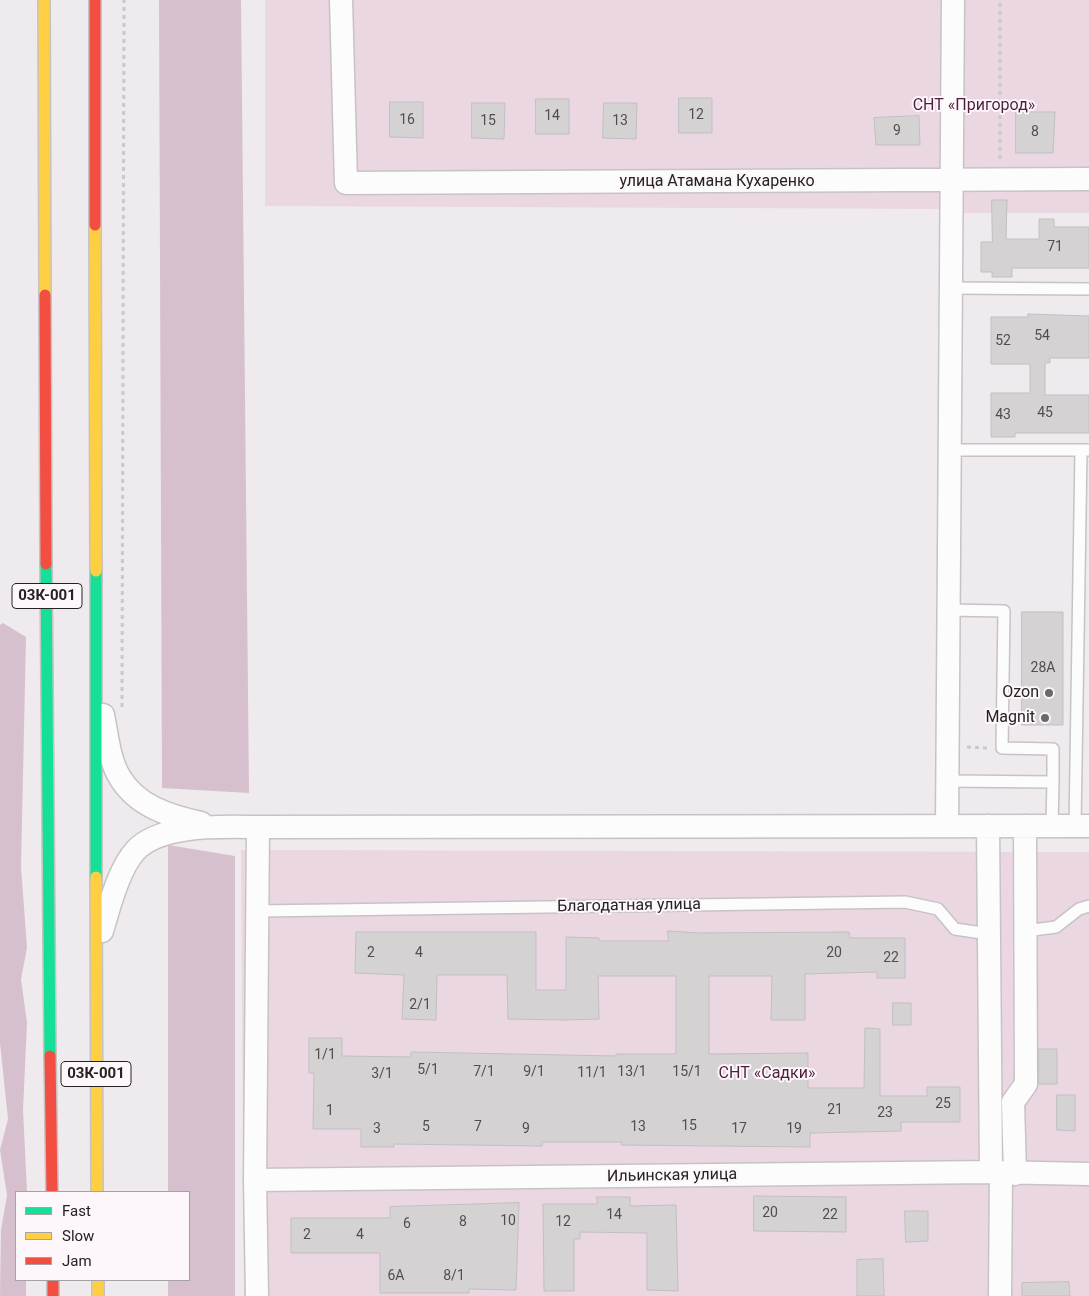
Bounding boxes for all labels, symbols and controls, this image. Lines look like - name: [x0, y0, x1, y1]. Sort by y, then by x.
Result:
- park label: СНТ «Пригород»: [913, 96, 1035, 116]
- house number: 12: [688, 107, 704, 123]
- house number: 14: [544, 108, 560, 124]
- house number: 16: [399, 112, 415, 128]
- house number: 15: [480, 113, 496, 129]
- house number: 13: [612, 113, 628, 129]
- house number: 9: [893, 123, 901, 139]
- house number: 8: [1031, 124, 1039, 140]
- street label: улица Атамана Кухаренко: [619, 172, 815, 192]
- house number: 71: [1047, 239, 1063, 255]
- house number: 54: [1034, 328, 1050, 344]
- house number: 52: [995, 333, 1011, 349]
- house number: 45: [1037, 405, 1053, 421]
- house number: 43: [995, 407, 1011, 423]
- road number: 03К-001: [12, 584, 82, 608]
- house number: 28А: [1031, 660, 1055, 676]
- place label: Ozon: [1002, 683, 1039, 703]
- marker: Ozon: [1043, 687, 1055, 699]
- place label: Magnit: [985, 708, 1035, 728]
- marker: Magnit: [1039, 712, 1051, 724]
- street label: Благодатная улица: [557, 895, 701, 917]
- house number: 2: [367, 945, 375, 961]
- house number: 4: [415, 945, 423, 961]
- house number: 20: [826, 945, 842, 961]
- house number: 22: [883, 950, 899, 966]
- house number: 2/1: [409, 997, 431, 1013]
- house number: 1/1: [314, 1047, 336, 1063]
- road number: 03К-001: [61, 1062, 131, 1086]
- house number: 5/1: [417, 1062, 439, 1078]
- house number: 7/1: [473, 1064, 495, 1080]
- house number: 9/1: [523, 1064, 545, 1080]
- house number: 13/1: [617, 1064, 647, 1080]
- house number: 15/1: [672, 1064, 702, 1080]
- park label: СНТ «Садки»: [719, 1064, 815, 1084]
- house number: 11/1: [577, 1065, 607, 1081]
- house number: 3/1: [371, 1066, 393, 1082]
- house number: 25: [935, 1096, 951, 1112]
- house number: 21: [827, 1102, 843, 1118]
- house number: 1: [326, 1103, 334, 1119]
- house number: 23: [877, 1105, 893, 1121]
- house number: 15: [681, 1118, 697, 1134]
- house number: 5: [422, 1119, 430, 1135]
- house number: 7: [474, 1119, 482, 1135]
- house number: 13: [630, 1119, 646, 1135]
- house number: 3: [373, 1121, 381, 1137]
- house number: 9: [522, 1121, 530, 1137]
- house number: 17: [731, 1121, 747, 1137]
- house number: 19: [786, 1121, 802, 1137]
- street label: Ильинская улица: [607, 1165, 737, 1187]
- legend: [15, 1191, 190, 1281]
- text: Fast: [62, 1202, 91, 1220]
- house number: 20: [762, 1205, 778, 1221]
- house number: 14: [606, 1207, 622, 1223]
- house number: 22: [822, 1207, 838, 1223]
- house number: 10: [500, 1213, 516, 1229]
- house number: 8: [459, 1214, 467, 1230]
- house number: 12: [555, 1214, 571, 1230]
- house number: 6: [403, 1216, 411, 1232]
- text: Slow: [62, 1227, 94, 1245]
- house number: 2: [303, 1227, 311, 1243]
- house number: 4: [356, 1227, 364, 1243]
- text: Jam: [62, 1252, 92, 1270]
- house number: 6А: [387, 1268, 405, 1284]
- house number: 8/1: [443, 1268, 465, 1284]

